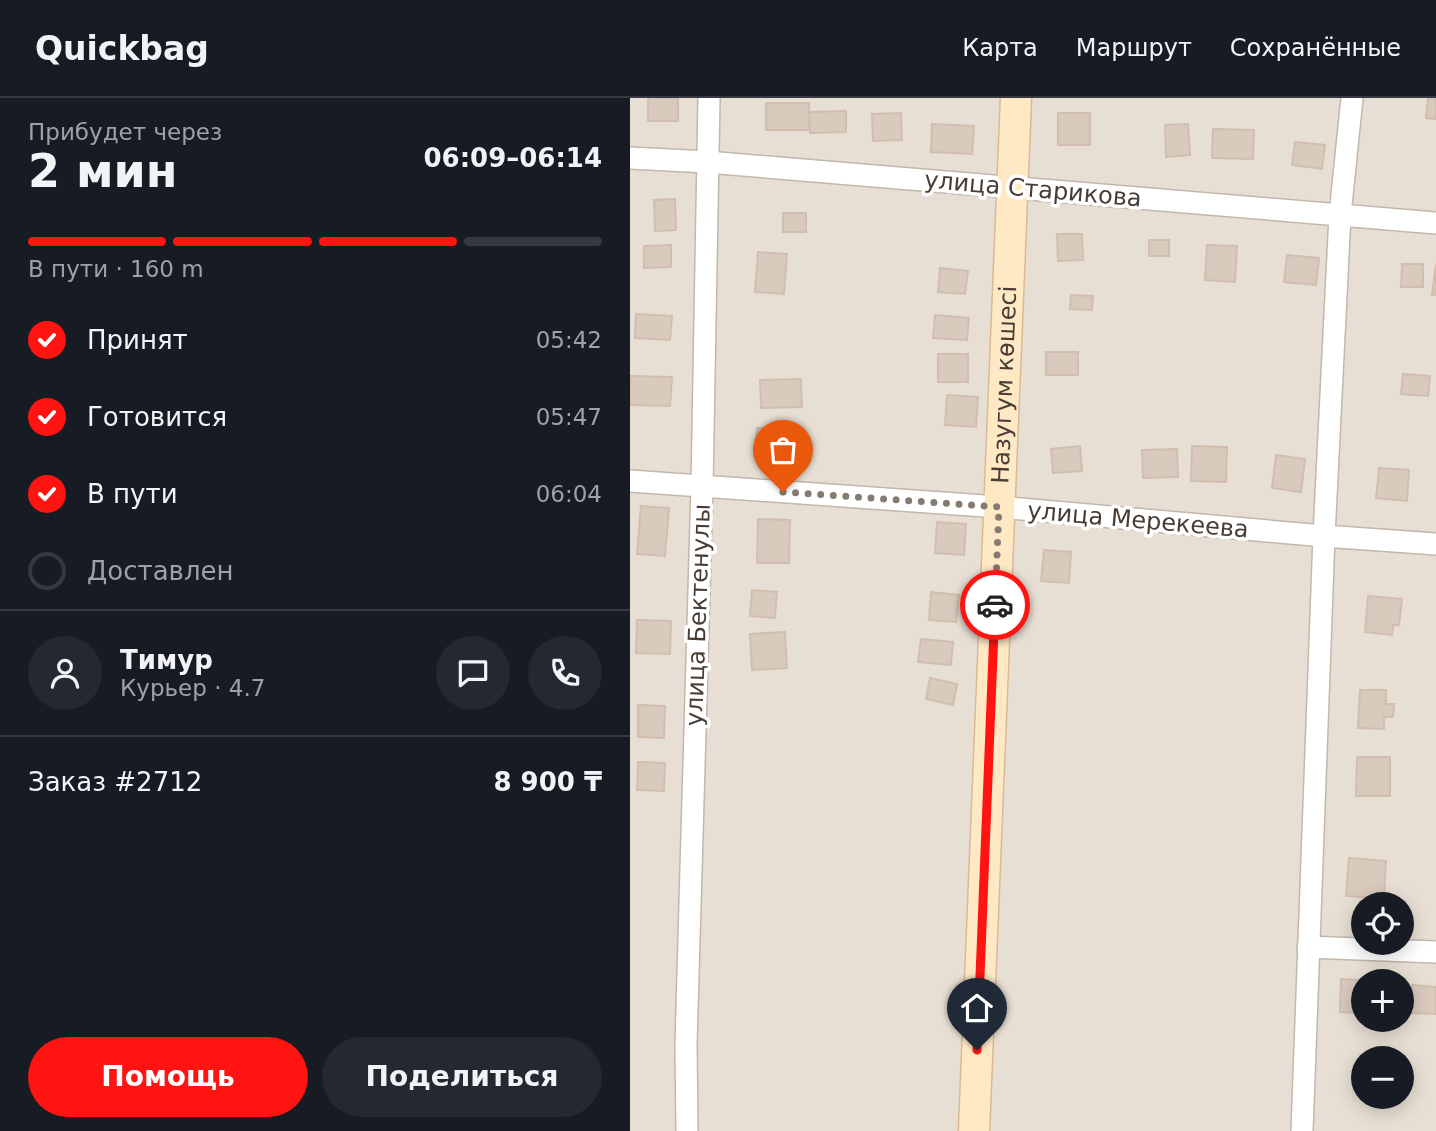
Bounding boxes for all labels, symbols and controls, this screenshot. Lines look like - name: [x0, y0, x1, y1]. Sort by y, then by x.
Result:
- text: Quickbag: [35, 29, 209, 68]
- text: Карта: [962, 34, 1038, 62]
- text: Маршрут: [1076, 34, 1192, 62]
- text: Сохранённые: [1230, 34, 1401, 62]
- text: Прибудет через: [28, 119, 222, 145]
- text: 06:09–06:14: [423, 143, 602, 173]
- text: 2 мин: [28, 144, 178, 198]
- street label: улица Старикова: [923, 166, 1143, 212]
- text: В пути · 160 m: [28, 256, 204, 282]
- street label: Назугум көшесі: [986, 285, 1022, 484]
- icon: check: [28, 321, 66, 359]
- text: Принят: [87, 325, 188, 355]
- text: 05:42: [536, 327, 602, 353]
- icon: check: [28, 398, 66, 436]
- text: Готовится: [87, 402, 227, 432]
- text: 05:47: [536, 404, 602, 430]
- pin: [753, 420, 813, 492]
- icon: bag: [764, 431, 802, 469]
- icon: check: [28, 475, 66, 513]
- text: В пути: [87, 479, 178, 509]
- text: 06:04: [536, 481, 602, 507]
- street label: улица Мерекеева: [1026, 496, 1250, 544]
- street label: улица Бектенулы: [680, 503, 716, 727]
- text: Доставлен: [87, 556, 234, 586]
- courier: [960, 570, 1030, 640]
- icon: car: [976, 586, 1014, 624]
- button: person: [28, 636, 102, 710]
- button: chat: [436, 636, 510, 710]
- button: phone: [528, 636, 602, 710]
- text: Тимур: [120, 645, 213, 675]
- text: Курьер · 4.7: [120, 675, 265, 701]
- text: Заказ #2712: [28, 767, 202, 797]
- text: 8 900 ₸: [493, 767, 602, 797]
- map controls: [1351, 892, 1414, 1109]
- button: locate: [1351, 892, 1414, 955]
- button: +: [1351, 969, 1414, 1032]
- pin: [947, 978, 1007, 1050]
- icon: home: [958, 989, 996, 1027]
- button: Помощь: [28, 1037, 308, 1117]
- button: Поделиться: [322, 1037, 602, 1117]
- button: −: [1351, 1046, 1414, 1109]

